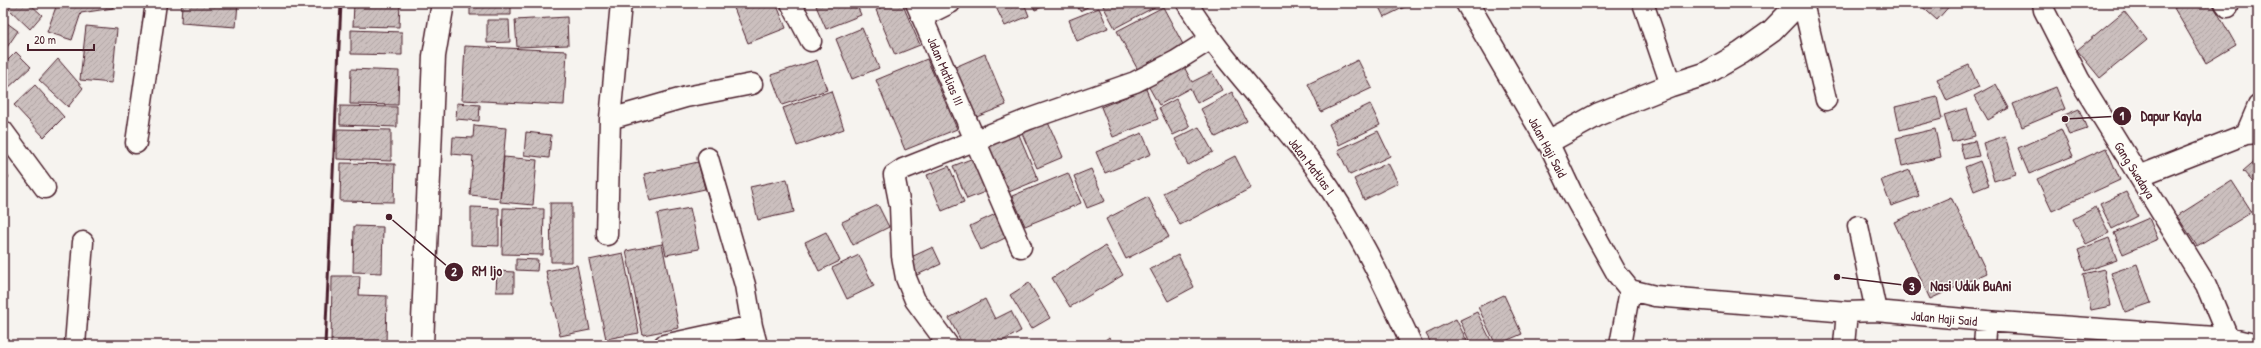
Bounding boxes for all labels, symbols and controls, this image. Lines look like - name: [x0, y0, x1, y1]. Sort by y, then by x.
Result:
- scale bar: [28, 26, 94, 52]
- text: 20 m: [34, 31, 56, 48]
- street label: Jalan Matlias III: [923, 34, 969, 108]
- callout: Dapur Kayla: [2112, 103, 2209, 129]
- text: Dapur Kayla: [2141, 106, 2202, 127]
- text: 1: [2120, 107, 2125, 124]
- street label: Jalan Haji Said: [1524, 113, 1572, 181]
- street label: Jalan Matlias I: [1285, 134, 1339, 198]
- street label: Gang Swadaya: [2110, 138, 2160, 202]
- callout: RM Ijo: [444, 259, 510, 285]
- text: RM Ijo: [472, 261, 502, 281]
- text: 2: [451, 263, 457, 280]
- callout: Nasi Uduk BuAni: [1902, 273, 2019, 299]
- text: Nasi Uduk BuAni: [1930, 276, 2012, 295]
- text: 3: [1909, 278, 1915, 295]
- street label: Jalan Haji Said: [1910, 306, 1978, 330]

